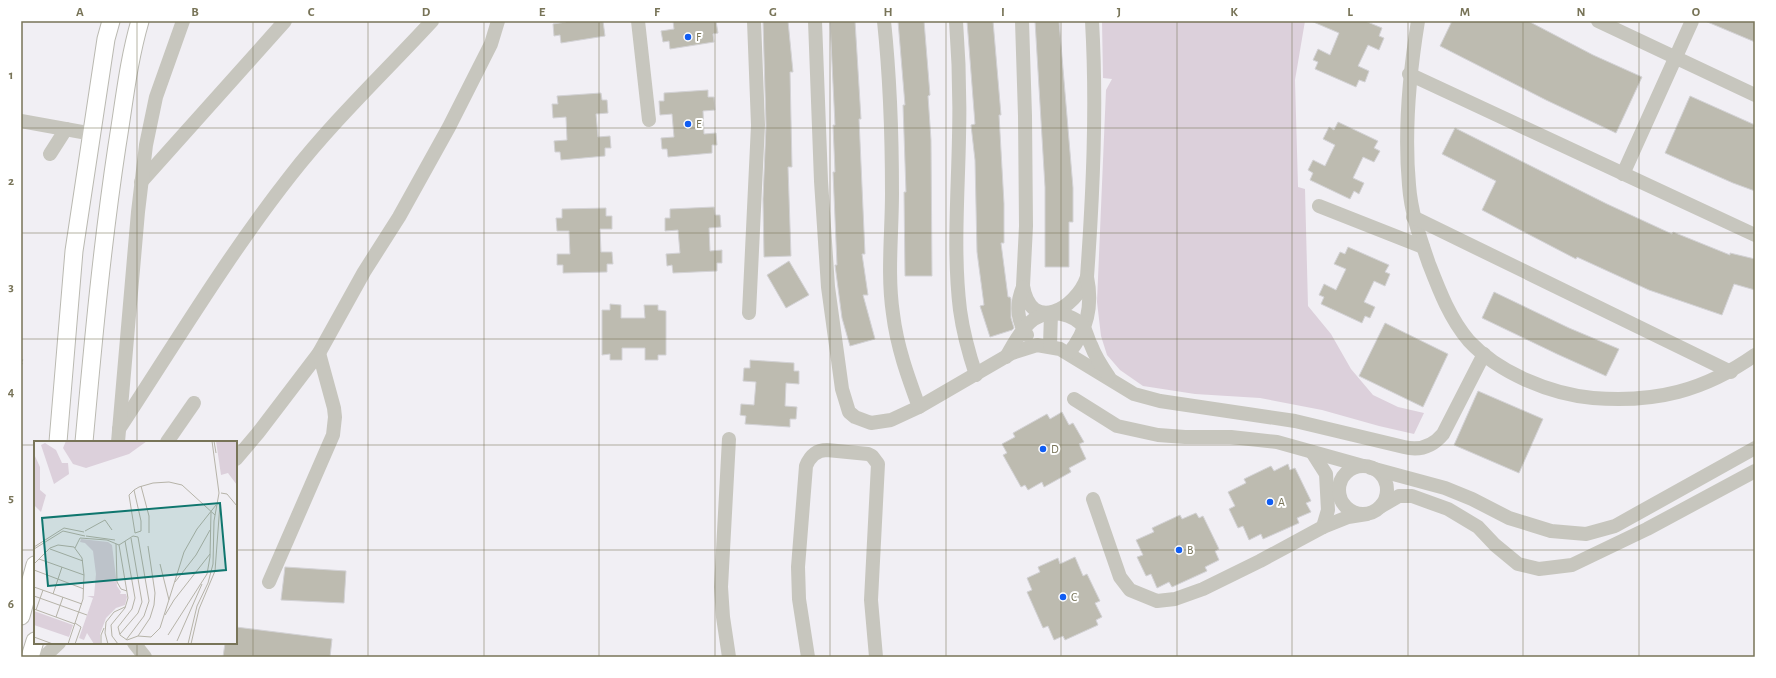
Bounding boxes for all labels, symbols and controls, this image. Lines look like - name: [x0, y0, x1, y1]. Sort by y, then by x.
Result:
- text: A: [76, 6, 84, 19]
- text: B: [191, 6, 199, 19]
- text: C: [308, 6, 315, 19]
- text: D: [422, 6, 431, 19]
- text: E: [539, 6, 546, 19]
- text: F: [654, 6, 661, 19]
- text: G: [769, 6, 777, 19]
- text: H: [883, 6, 893, 19]
- text: I: [1001, 6, 1005, 19]
- text: J: [1117, 6, 1121, 19]
- text: K: [1230, 6, 1238, 19]
- text: L: [1347, 6, 1353, 19]
- text: M: [1460, 6, 1470, 19]
- text: N: [1576, 6, 1586, 19]
- text: O: [1692, 6, 1701, 19]
- place label: F: [696, 31, 702, 43]
- marker: F: [683, 32, 693, 42]
- text: 1: [9, 69, 13, 82]
- place label: E: [696, 118, 702, 130]
- marker: E: [683, 119, 693, 129]
- text: 2: [8, 175, 14, 188]
- text: 3: [8, 281, 14, 294]
- text: 4: [8, 386, 15, 399]
- inset map: [34, 441, 237, 644]
- place label: D: [1051, 443, 1059, 455]
- marker: D: [1038, 444, 1048, 454]
- text: 5: [8, 492, 14, 505]
- place label: A: [1278, 496, 1285, 508]
- marker: A: [1265, 497, 1275, 507]
- place label: B: [1187, 544, 1193, 556]
- marker: B: [1174, 545, 1184, 555]
- place label: C: [1071, 591, 1077, 603]
- marker: C: [1058, 592, 1068, 602]
- text: 6: [8, 598, 14, 611]

